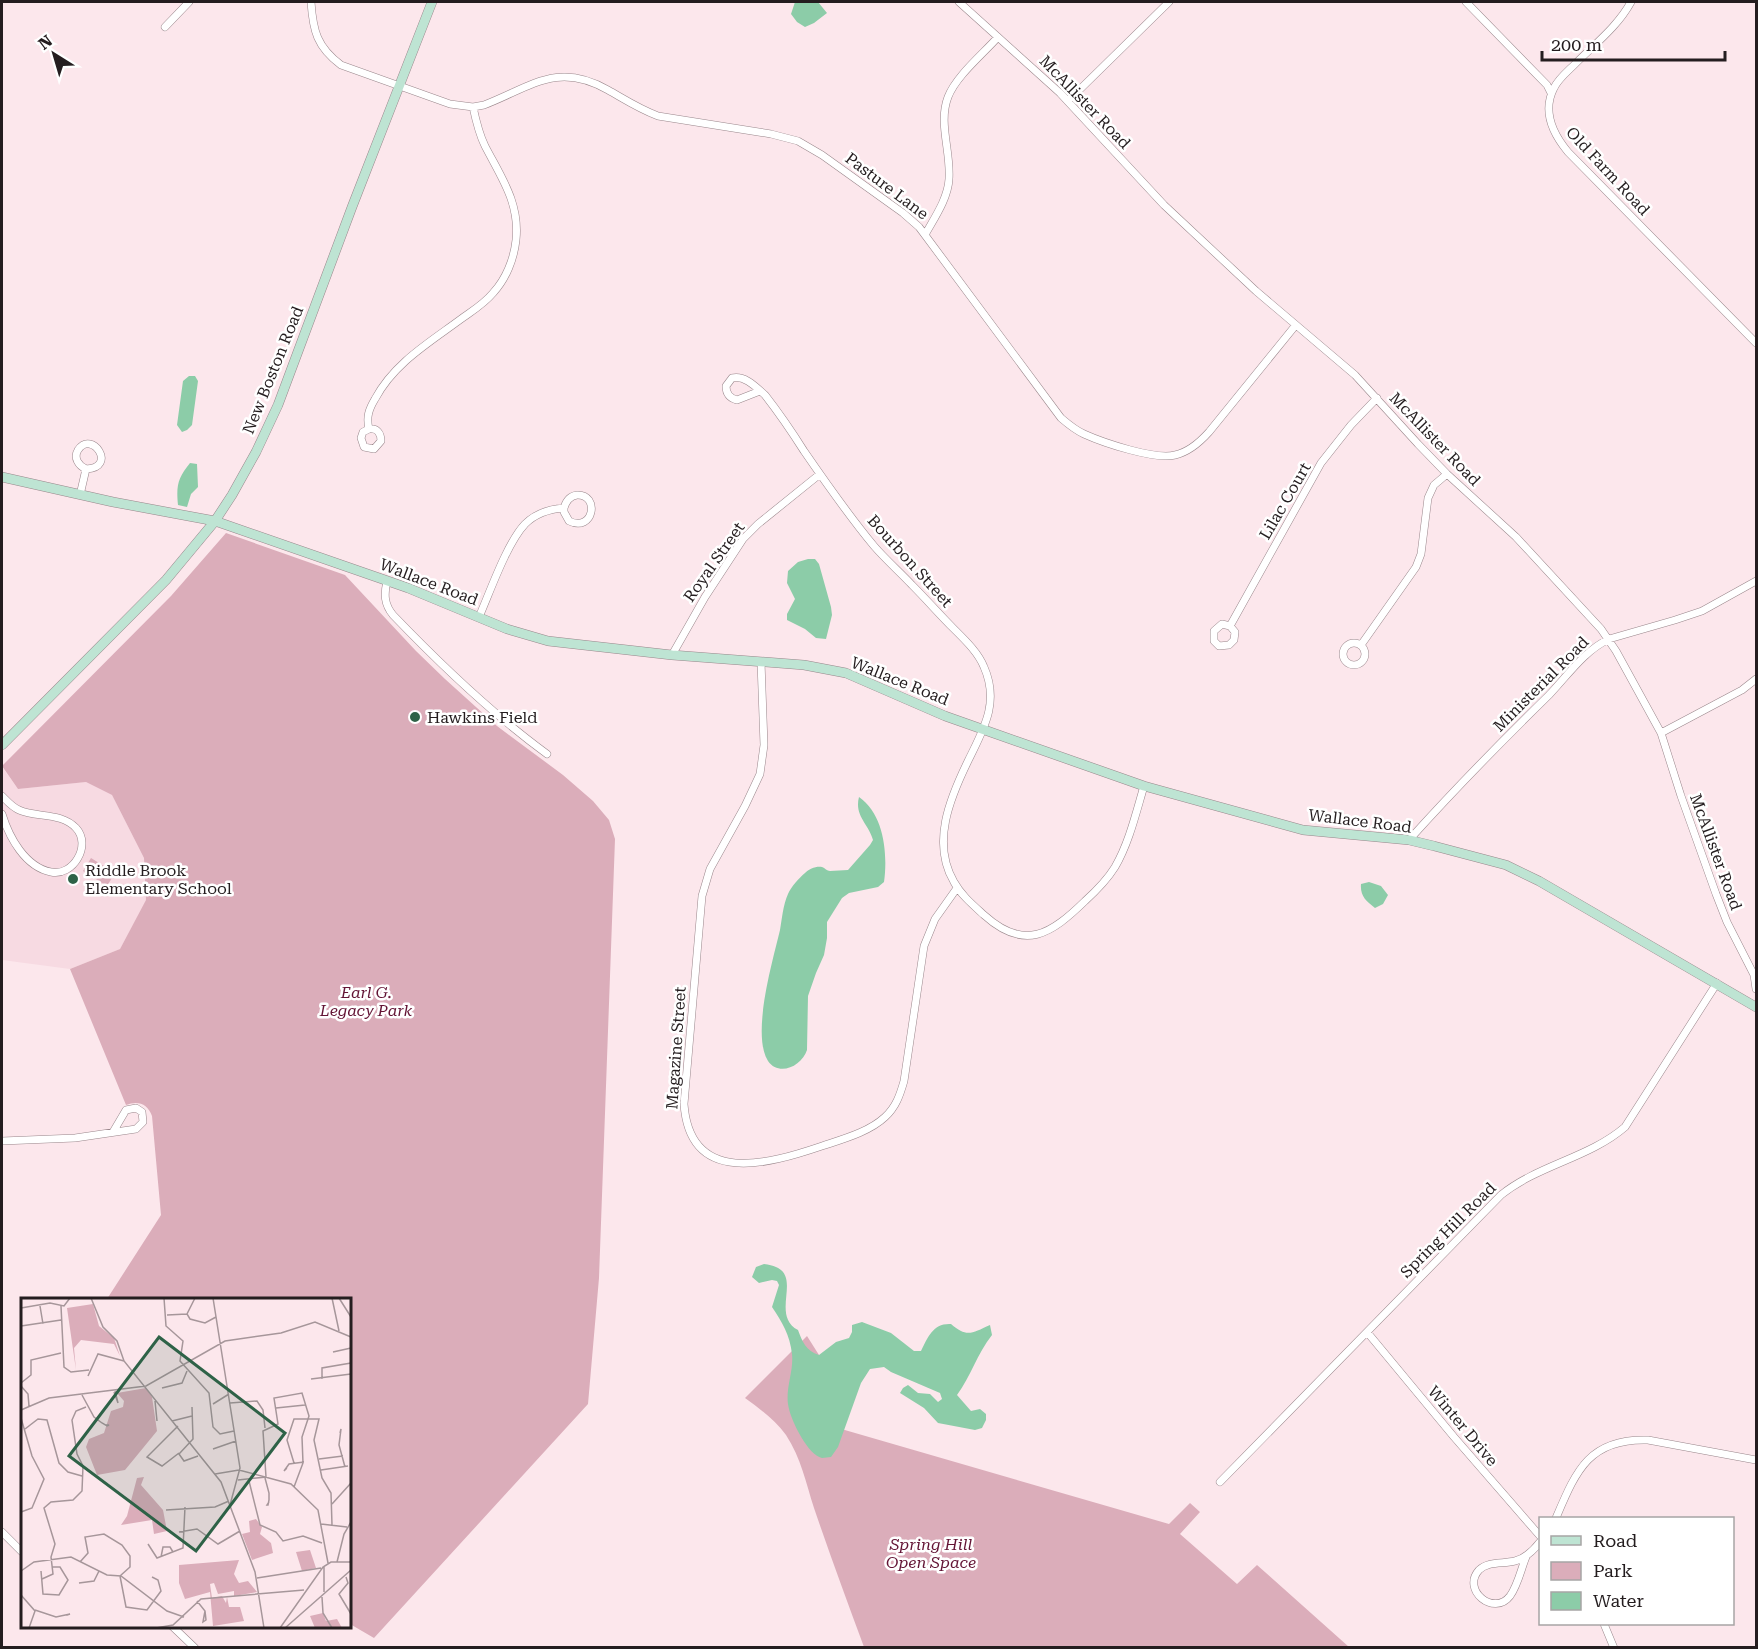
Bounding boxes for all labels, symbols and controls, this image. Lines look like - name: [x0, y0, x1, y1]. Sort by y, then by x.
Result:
- north arrow: [24, 24, 84, 84]
- scale bar: [1542, 24, 1725, 62]
- text: N: [35, 31, 56, 54]
- text: 200 m: [1551, 34, 1602, 55]
- street label: McAllister Road: [1036, 51, 1134, 153]
- street label: Old Farm Road: [1562, 123, 1654, 219]
- street label: Pasture Lane: [842, 149, 932, 224]
- street label: New Boston Road: [239, 303, 307, 437]
- street label: McAllister Road: [1386, 388, 1484, 490]
- street label: Lilac Court: [1255, 459, 1315, 543]
- street label: Bourbon Street: [864, 511, 956, 611]
- street label: Royal Street: [680, 518, 748, 606]
- street label: Wallace Road: [377, 555, 481, 609]
- street label: Ministerial Road: [1489, 632, 1593, 736]
- street label: Wallace Road: [848, 653, 952, 709]
- place label: Hawkins Field: [427, 708, 538, 727]
- marker: Hawkins Field: [408, 710, 422, 724]
- street label: McAllister Road: [1686, 791, 1746, 913]
- street label: Wallace Road: [1307, 805, 1413, 837]
- place label: Riddle Brook Elementary School: [85, 861, 232, 898]
- marker: Riddle Brook Elementary School: [66, 872, 80, 886]
- park label: Earl G. Legacy Park: [319, 983, 413, 1020]
- street label: Magazine Street: [662, 986, 690, 1110]
- street label: Spring Hill Road: [1396, 1178, 1500, 1282]
- inset map: [21, 1298, 351, 1628]
- street label: Winter Drive: [1424, 1382, 1502, 1470]
- legend: [1539, 1517, 1734, 1625]
- text: Road: [1593, 1530, 1638, 1551]
- park label: Spring Hill Open Space: [886, 1535, 976, 1572]
- text: Park: [1593, 1560, 1633, 1581]
- text: Water: [1593, 1590, 1644, 1611]

